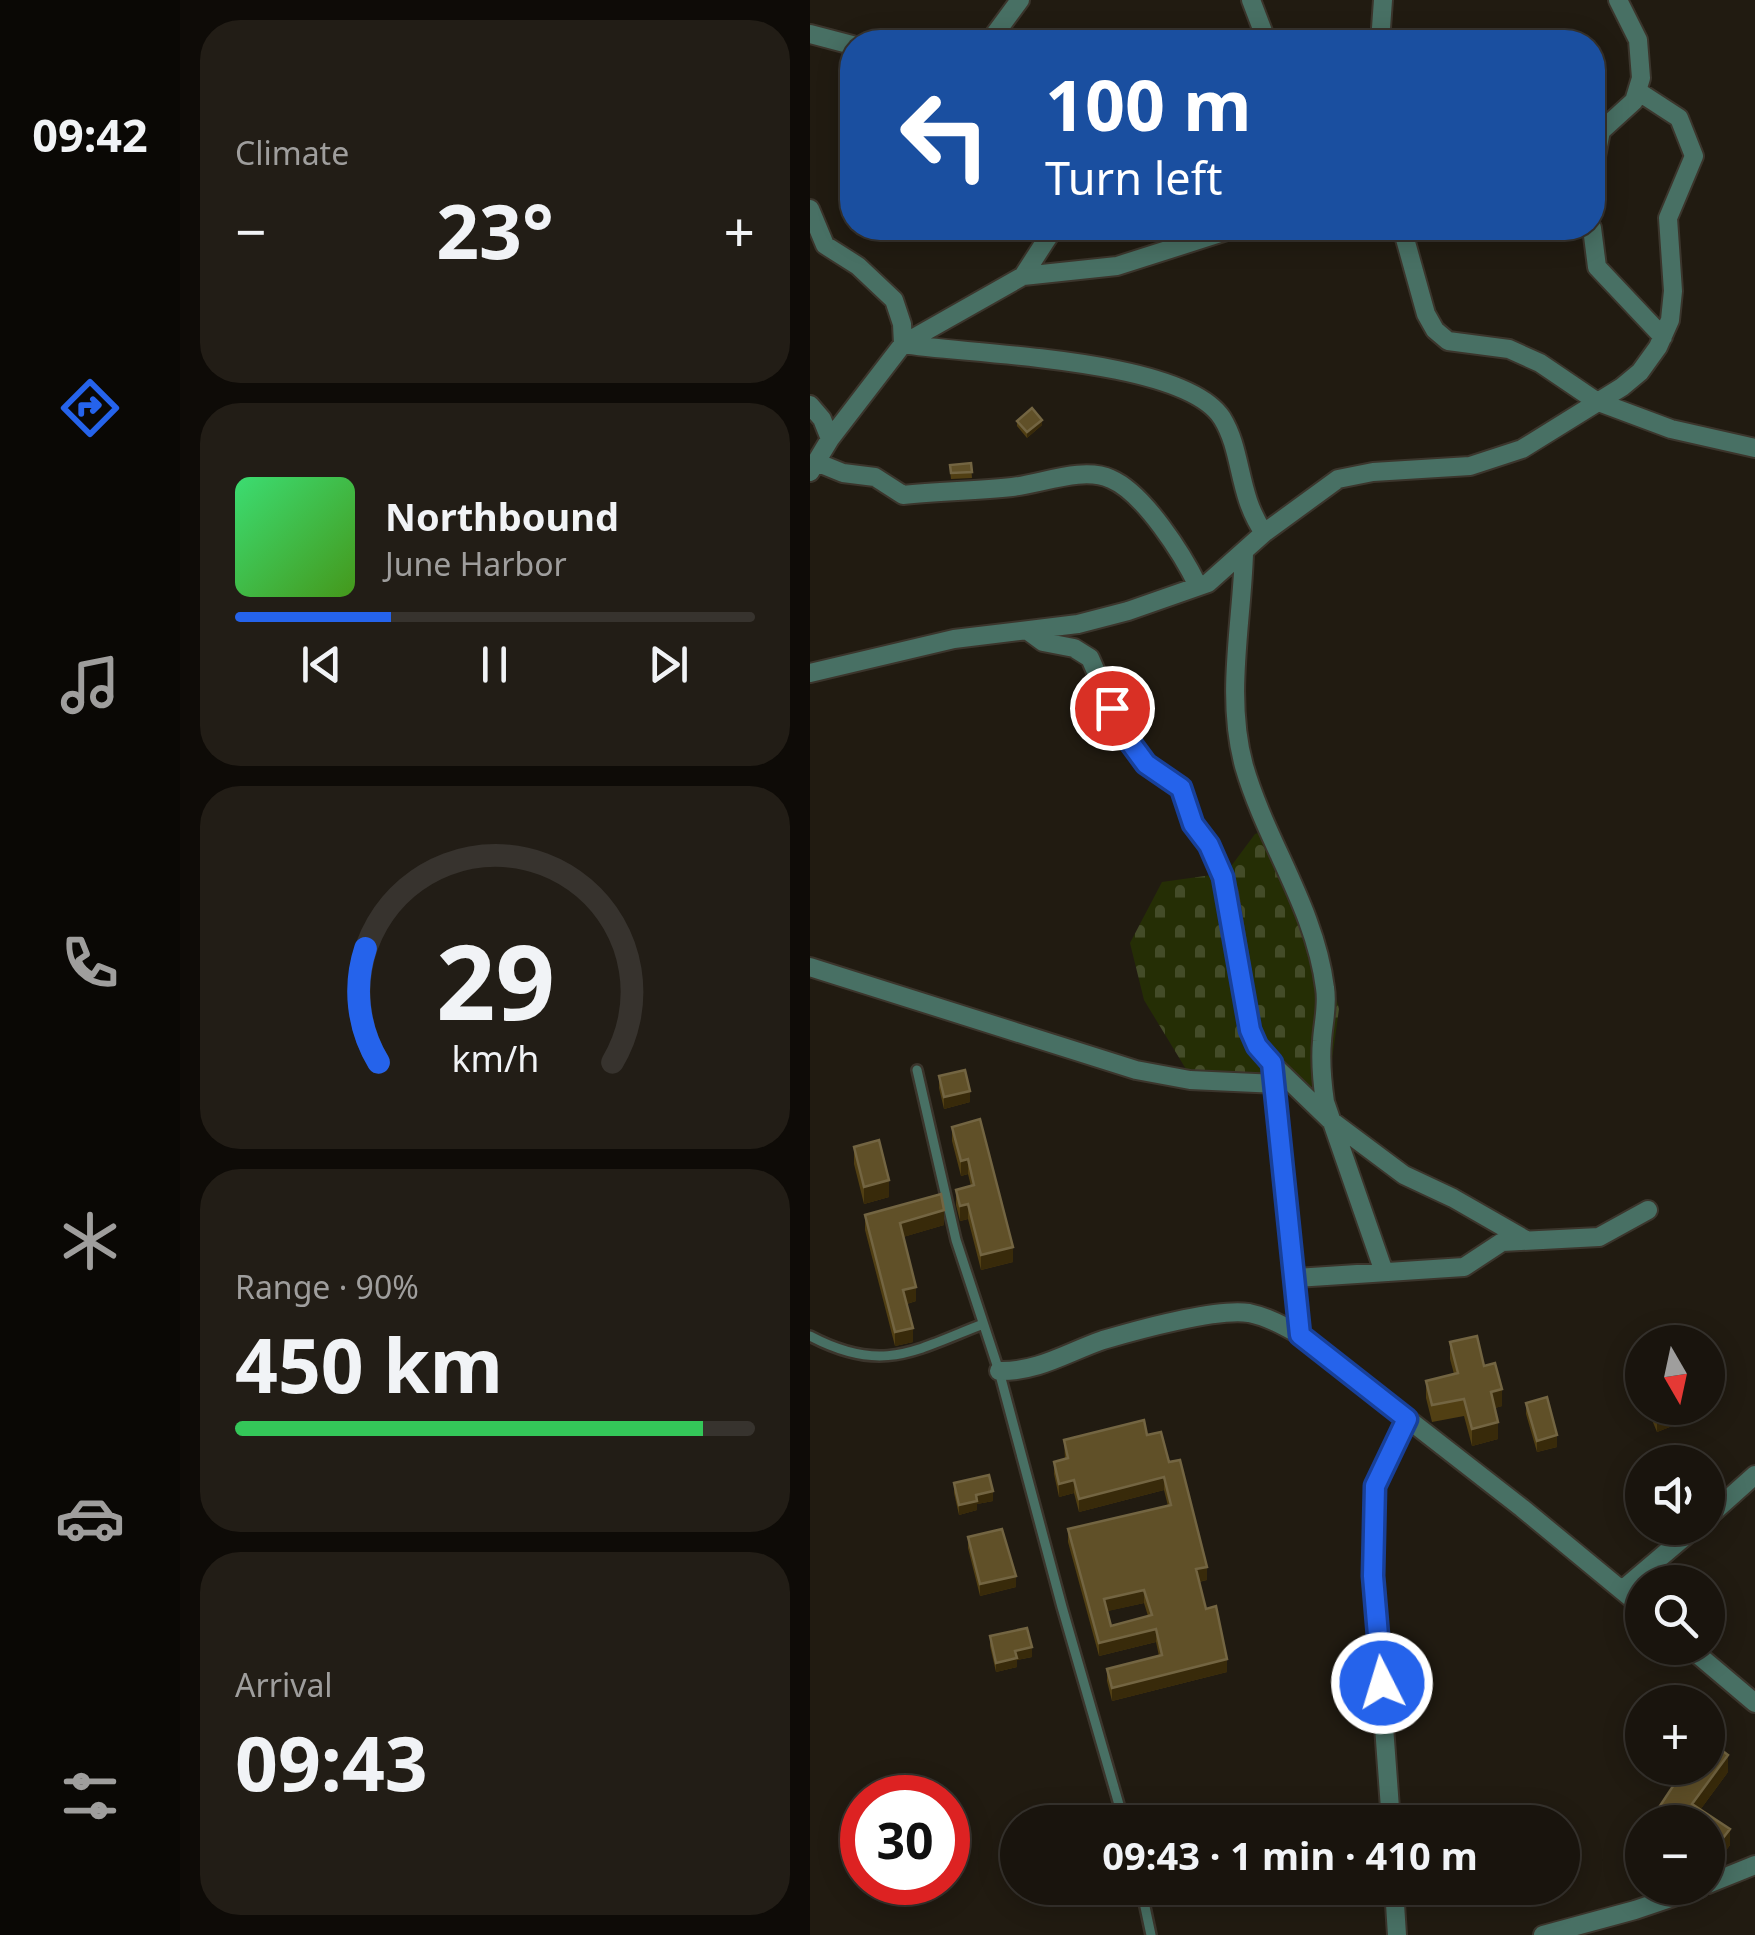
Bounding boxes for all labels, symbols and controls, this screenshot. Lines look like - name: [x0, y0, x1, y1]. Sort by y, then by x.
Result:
- text: 100 m: [1045, 56, 1252, 152]
- icon: left: [880, 70, 1010, 200]
- text: 09:42: [32, 104, 148, 165]
- text: Climate: [235, 131, 349, 174]
- text: Turn left: [1045, 147, 1222, 208]
- text: 23°: [436, 179, 554, 281]
- text: −: [235, 193, 266, 268]
- text: +: [724, 193, 755, 268]
- icon: directions: [55, 373, 125, 443]
- text: Northbound: [385, 490, 619, 542]
- text: June Harbor: [385, 542, 567, 585]
- icon: previous: [294, 637, 349, 692]
- icon: pause: [467, 637, 522, 692]
- icon: next: [641, 637, 696, 692]
- icon: music: [55, 650, 125, 720]
- pin: [1070, 666, 1155, 751]
- icon: arrive: [1085, 681, 1140, 736]
- text: 29: [436, 909, 554, 1050]
- icon: phone: [55, 928, 125, 998]
- text: km/h: [451, 1034, 539, 1082]
- icon: climate: [55, 1206, 125, 1276]
- text: Range · 90%: [235, 1265, 419, 1308]
- text: 450 km: [235, 1313, 503, 1415]
- north arrow: [1625, 1325, 1725, 1425]
- map controls: [1625, 1325, 1725, 1905]
- button: sound: [1625, 1445, 1725, 1545]
- icon: car: [55, 1483, 125, 1553]
- button: search: [1625, 1565, 1725, 1665]
- position arrow: [1330, 1631, 1434, 1735]
- text: Arrival: [235, 1663, 333, 1706]
- button: +: [1625, 1685, 1725, 1785]
- text: 09:43: [235, 1711, 428, 1813]
- icon: filters: [55, 1761, 125, 1831]
- speed limit sign: 30: [840, 1775, 970, 1905]
- button: −: [1625, 1805, 1725, 1905]
- text: 09:43 · 1 min · 410 m: [1102, 1829, 1478, 1881]

